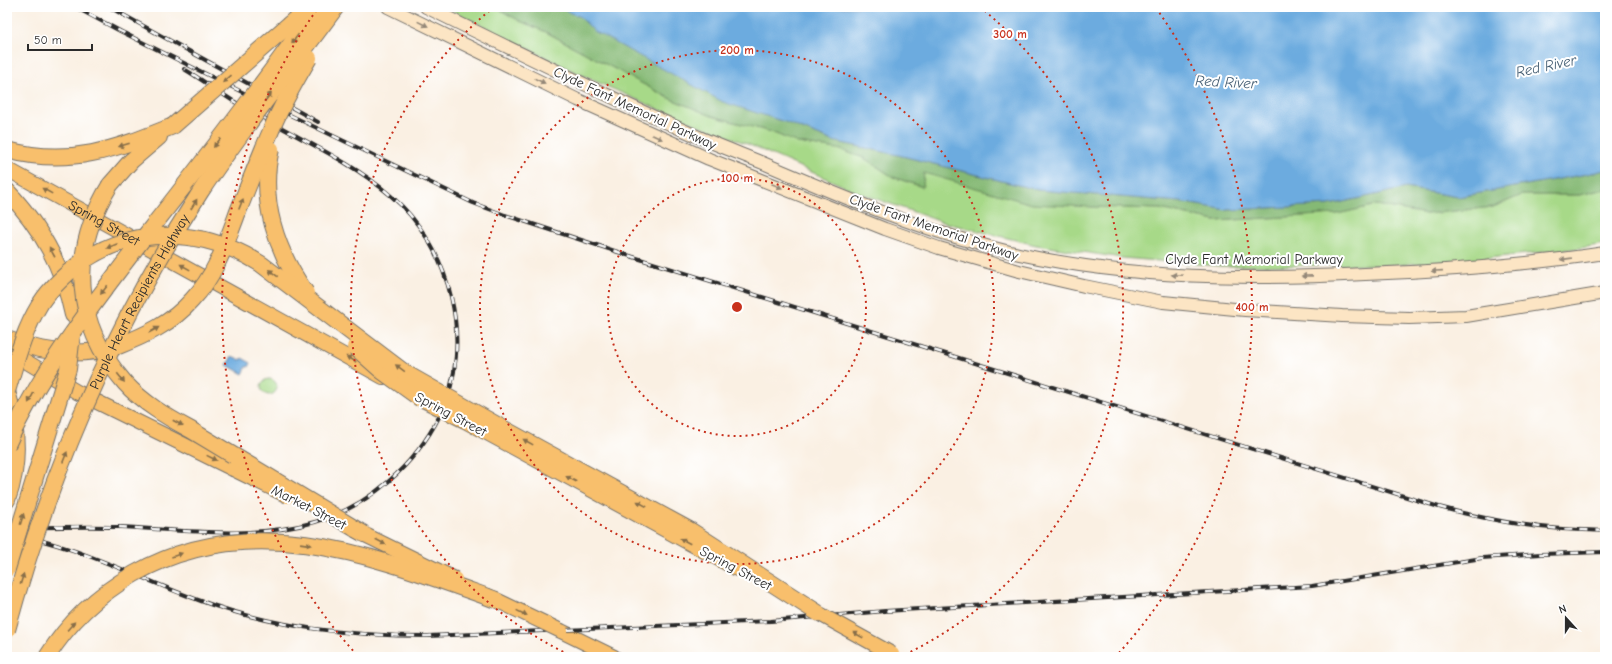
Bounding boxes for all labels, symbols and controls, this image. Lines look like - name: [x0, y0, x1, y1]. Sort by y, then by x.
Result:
- one-way arrow: [417, 21, 429, 27]
- scale bar: [28, 26, 92, 52]
- text: 300 m: [993, 27, 1027, 41]
- text: 50 m: [34, 33, 62, 47]
- one-way arrow: [291, 33, 299, 44]
- text: 200 m: [720, 43, 754, 57]
- water label: Red River: [1514, 51, 1579, 81]
- street label: Clyde Fant Memorial Parkway: [551, 63, 720, 154]
- water label: Red River: [1195, 71, 1258, 93]
- one-way arrow: [222, 74, 232, 83]
- one-way arrow: [534, 78, 545, 84]
- one-way arrow: [264, 92, 272, 103]
- one-way arrow: [652, 134, 664, 140]
- one-way arrow: [213, 138, 221, 148]
- one-way arrow: [117, 142, 129, 148]
- text: 100 m: [721, 171, 753, 185]
- one-way arrow: [772, 184, 784, 190]
- one-way arrow: [41, 188, 53, 195]
- street label: Clyde Fant Memorial Parkway: [847, 191, 1021, 265]
- street label: Spring Street: [65, 197, 143, 250]
- one-way arrow: [190, 198, 197, 210]
- one-way arrow: [239, 198, 245, 210]
- street label: Purple Heart Recipients Highway: [86, 210, 194, 392]
- one-way arrow: [105, 244, 117, 250]
- one-way arrow: [48, 246, 55, 257]
- street label: Clyde Fant Memorial Parkway: [1165, 251, 1344, 268]
- one-way arrow: [1560, 256, 1572, 262]
- one-way arrow: [179, 264, 191, 271]
- one-way arrow: [1431, 267, 1443, 274]
- one-way arrow: [268, 269, 279, 278]
- one-way arrow: [1171, 271, 1183, 278]
- one-way arrow: [1300, 273, 1313, 279]
- one-way arrow: [99, 285, 108, 296]
- centre of rings: [730, 300, 744, 314]
- text: 400 m: [1235, 300, 1269, 314]
- one-way arrow: [148, 327, 159, 334]
- one-way arrow: [345, 355, 357, 362]
- one-way arrow: [394, 364, 405, 372]
- one-way arrow: [116, 372, 125, 383]
- street label: Spring Street: [412, 388, 490, 441]
- one-way arrow: [28, 392, 34, 404]
- one-way arrow: [172, 420, 184, 426]
- one-way arrow: [522, 438, 534, 445]
- one-way arrow: [62, 451, 68, 462]
- one-way arrow: [207, 455, 218, 462]
- one-way arrow: [565, 475, 577, 482]
- street label: Market Street: [268, 481, 350, 534]
- one-way arrow: [636, 501, 648, 508]
- one-way arrow: [19, 512, 25, 524]
- one-way arrow: [679, 537, 691, 544]
- one-way arrow: [375, 539, 387, 546]
- one-way arrow: [300, 541, 312, 547]
- street label: Spring Street: [697, 542, 775, 595]
- one-way arrow: [172, 551, 184, 557]
- one-way arrow: [19, 573, 25, 585]
- north arrow: [1546, 598, 1586, 638]
- text: N: [1557, 602, 1568, 616]
- one-way arrow: [517, 610, 528, 616]
- one-way arrow: [66, 621, 75, 631]
- one-way arrow: [852, 632, 864, 639]

